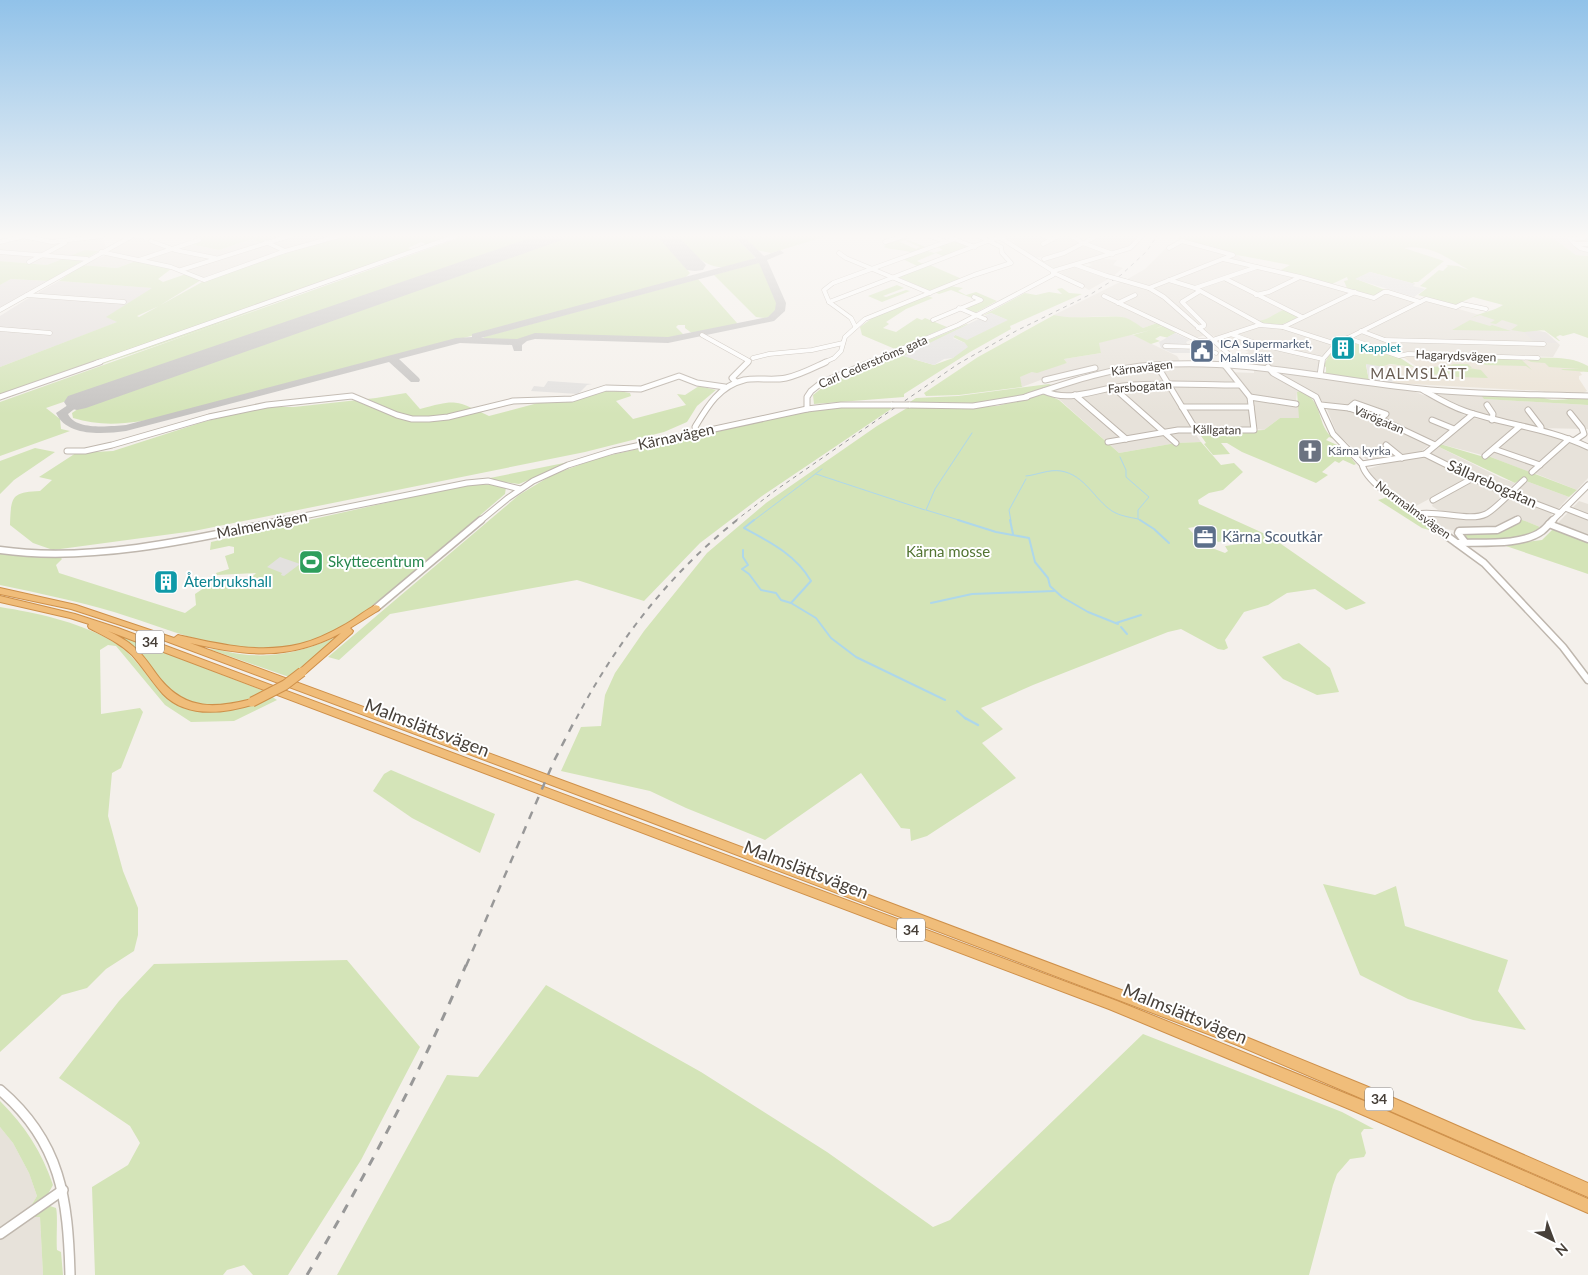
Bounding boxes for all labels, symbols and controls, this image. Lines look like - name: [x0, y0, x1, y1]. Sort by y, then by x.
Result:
- street label: Carl Cederströms gata: [816, 332, 930, 391]
- building icon: Kapplet: [1330, 335, 1356, 361]
- place label: ICA Supermarket, Malmslätt: [1220, 336, 1312, 365]
- public building icon: ICA Supermarket, Malmslätt: [1189, 338, 1215, 364]
- place label: Kapplet: [1360, 340, 1401, 355]
- street label: Hagarydsvägen: [1415, 347, 1497, 364]
- street label: Kärnavägen: [1110, 356, 1174, 379]
- district label: MALMSLÄTT: [1370, 364, 1468, 382]
- street label: Farsbogatan: [1108, 377, 1172, 396]
- street label: Värögatan: [1352, 402, 1407, 437]
- street label: Kärnavägen: [636, 419, 716, 453]
- street label: Källgatan: [1193, 422, 1241, 437]
- church icon: Kärna kyrka: [1297, 438, 1323, 464]
- place label: Kärna kyrka: [1328, 443, 1391, 458]
- street label: Sållarebogatan: [1445, 455, 1540, 511]
- street label: Norrmalmsvägen: [1373, 477, 1454, 542]
- street label: Malmenvägen: [215, 506, 309, 542]
- office icon: Kärna Scoutkår: [1192, 524, 1218, 550]
- place label: Kärna Scoutkår: [1222, 527, 1323, 545]
- park label: Kärna mosse: [906, 542, 990, 560]
- sports icon: Skyttecentrum: [298, 549, 324, 575]
- place label: Skyttecentrum: [328, 552, 424, 570]
- building icon: Återbrukshall: [153, 569, 179, 595]
- place label: Återbrukshall: [184, 572, 272, 590]
- road number: 34: [136, 630, 164, 654]
- street label: Malmslättsvägen: [362, 693, 493, 761]
- street label: Malmslättsvägen: [741, 835, 872, 903]
- road number: 34: [897, 918, 925, 942]
- street label: Malmslättsvägen: [1120, 978, 1251, 1048]
- road number: 34: [1365, 1088, 1393, 1110]
- north arrow: [1528, 1215, 1578, 1265]
- text: N: [1552, 1240, 1572, 1260]

